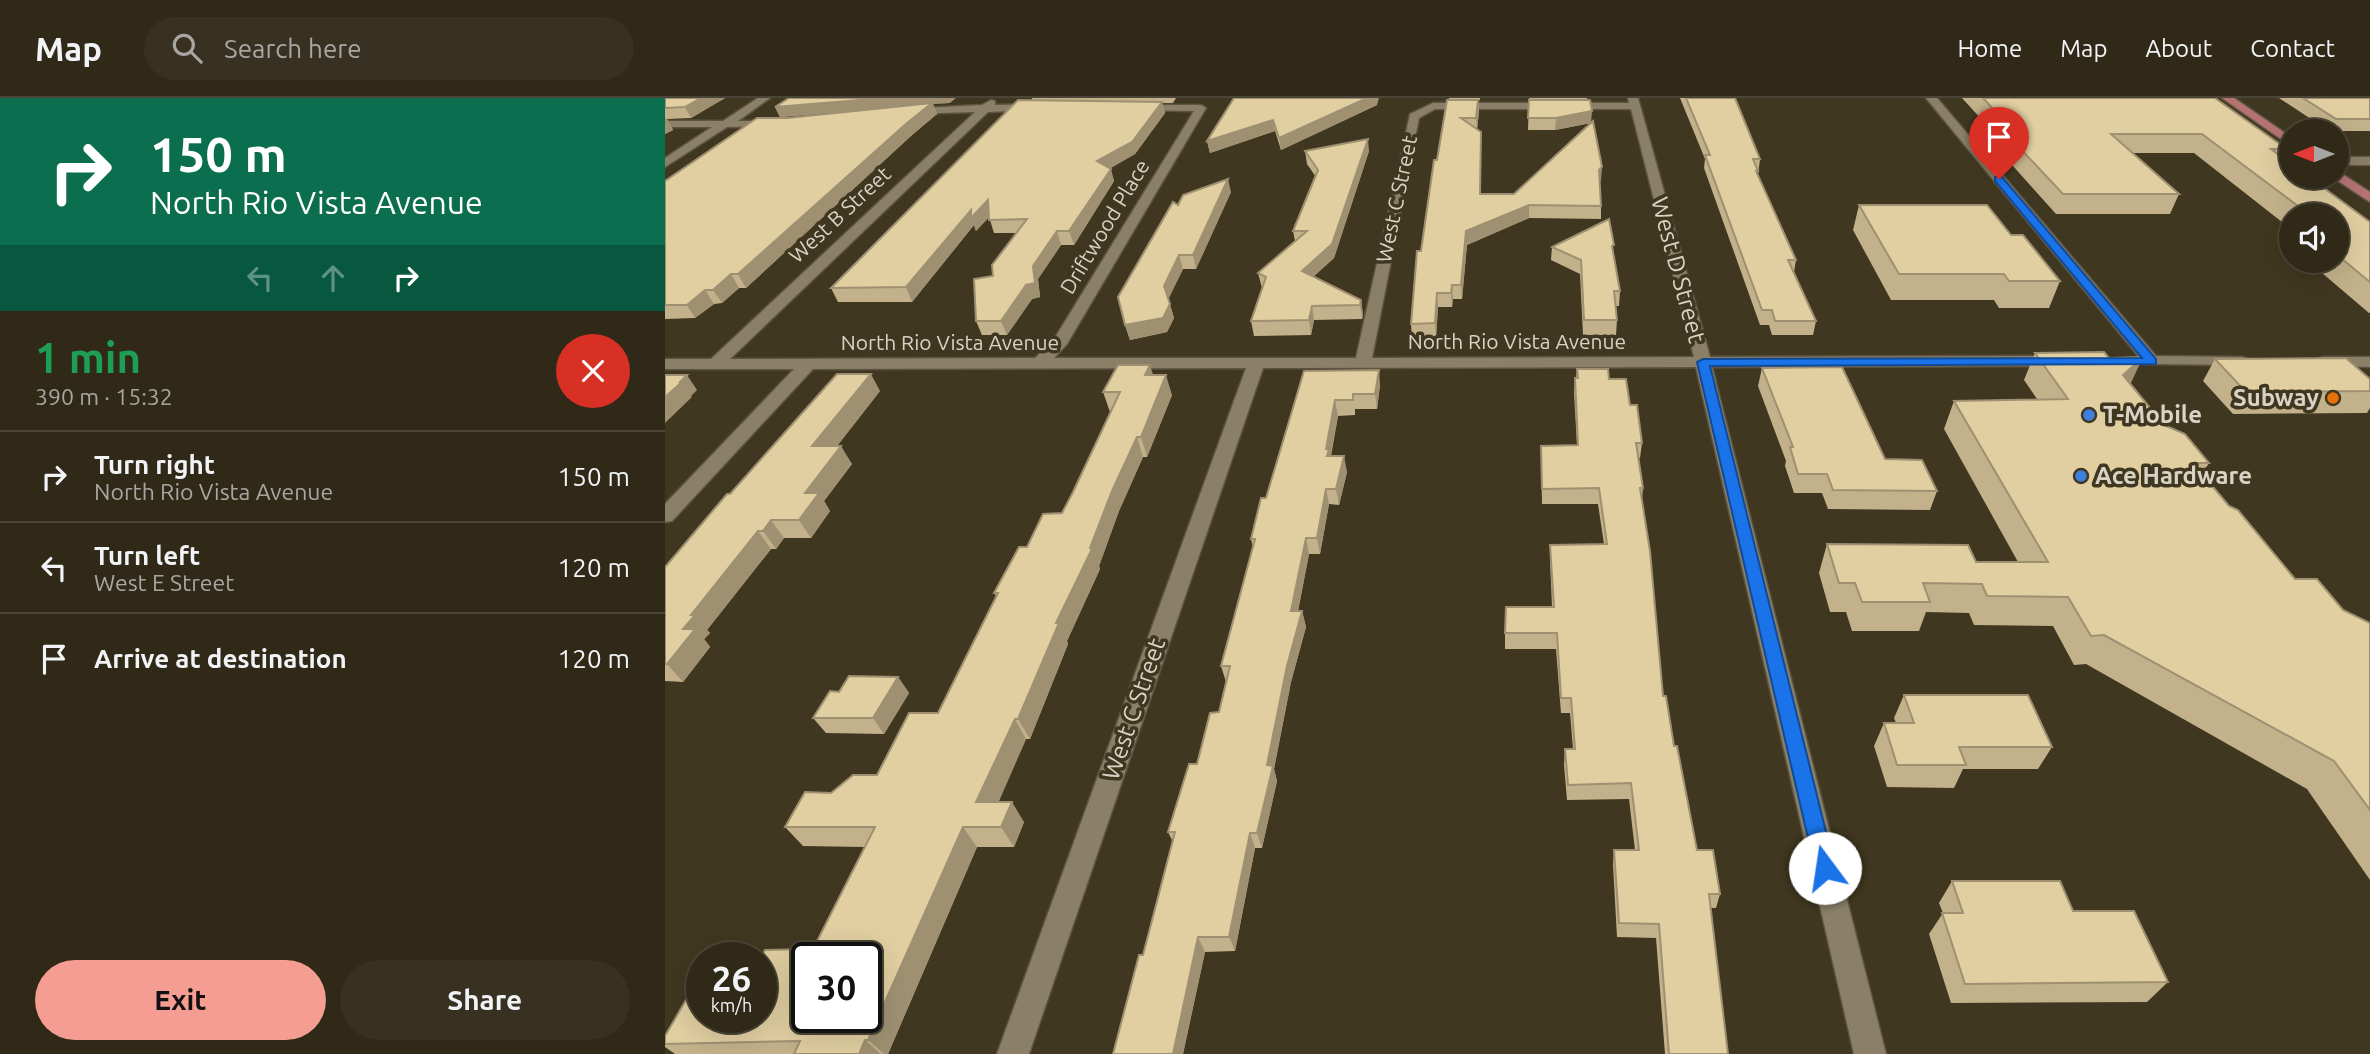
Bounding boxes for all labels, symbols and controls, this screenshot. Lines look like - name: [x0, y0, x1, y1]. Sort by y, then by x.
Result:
- search box: [144, 17, 634, 80]
- icon: search: [168, 29, 206, 67]
- text: Map: [35, 30, 102, 67]
- text: Search here: [224, 34, 362, 63]
- text: Home: [1957, 35, 2022, 62]
- text: Map: [2060, 35, 2107, 62]
- text: About: [2145, 35, 2212, 62]
- text: Contact: [2250, 35, 2335, 62]
- pin: [1969, 107, 2029, 179]
- icon: arrive: [1980, 118, 2018, 156]
- north arrow: [2279, 119, 2349, 189]
- map controls: [2279, 119, 2349, 273]
- icon: right: [35, 126, 126, 217]
- text: 150 m: [150, 126, 287, 181]
- street label: West C Street: [1371, 133, 1421, 264]
- street label: Driftwood Place: [1055, 155, 1154, 298]
- street label: West B Street: [784, 161, 895, 267]
- text: North Rio Vista Avenue: [150, 184, 483, 220]
- street label: West D Street: [1646, 194, 1711, 346]
- button: sound: [2279, 203, 2349, 273]
- icon: left: [241, 259, 279, 297]
- icon: ahead: [314, 259, 352, 297]
- icon: right: [387, 259, 425, 297]
- street label: North Rio Vista Avenue: [1408, 329, 1626, 353]
- street label: North Rio Vista Avenue: [841, 330, 1059, 354]
- text: 1 min: [35, 334, 141, 381]
- button: close: [556, 334, 630, 408]
- text: 390 m · 15:32: [35, 384, 173, 409]
- place label: Subway: [2233, 384, 2319, 411]
- marker: Subway: [2325, 390, 2341, 406]
- place label: T-Mobile: [2103, 401, 2202, 428]
- marker: T-Mobile: [2081, 407, 2097, 423]
- text: Turn right: [94, 450, 215, 479]
- icon: right: [35, 458, 73, 496]
- text: 150 m: [558, 462, 630, 491]
- place label: Ace Hardware: [2095, 462, 2252, 489]
- marker: Ace Hardware: [2073, 468, 2089, 484]
- text: North Rio Vista Avenue: [94, 479, 333, 504]
- text: Turn left: [94, 541, 200, 570]
- icon: left: [35, 549, 73, 587]
- text: 120 m: [558, 553, 630, 582]
- text: West E Street: [94, 570, 234, 595]
- street label: West C Street: [1097, 634, 1171, 783]
- icon: arrive: [35, 640, 73, 678]
- text: Arrive at destination: [94, 644, 347, 673]
- text: 120 m: [558, 644, 630, 673]
- position arrow: [1788, 831, 1862, 905]
- speed limit sign: 30: [791, 942, 882, 1033]
- text: 26: [712, 958, 751, 998]
- button: Exit: [35, 960, 326, 1040]
- button: Share: [340, 960, 630, 1040]
- text: km/h: [711, 995, 752, 1015]

